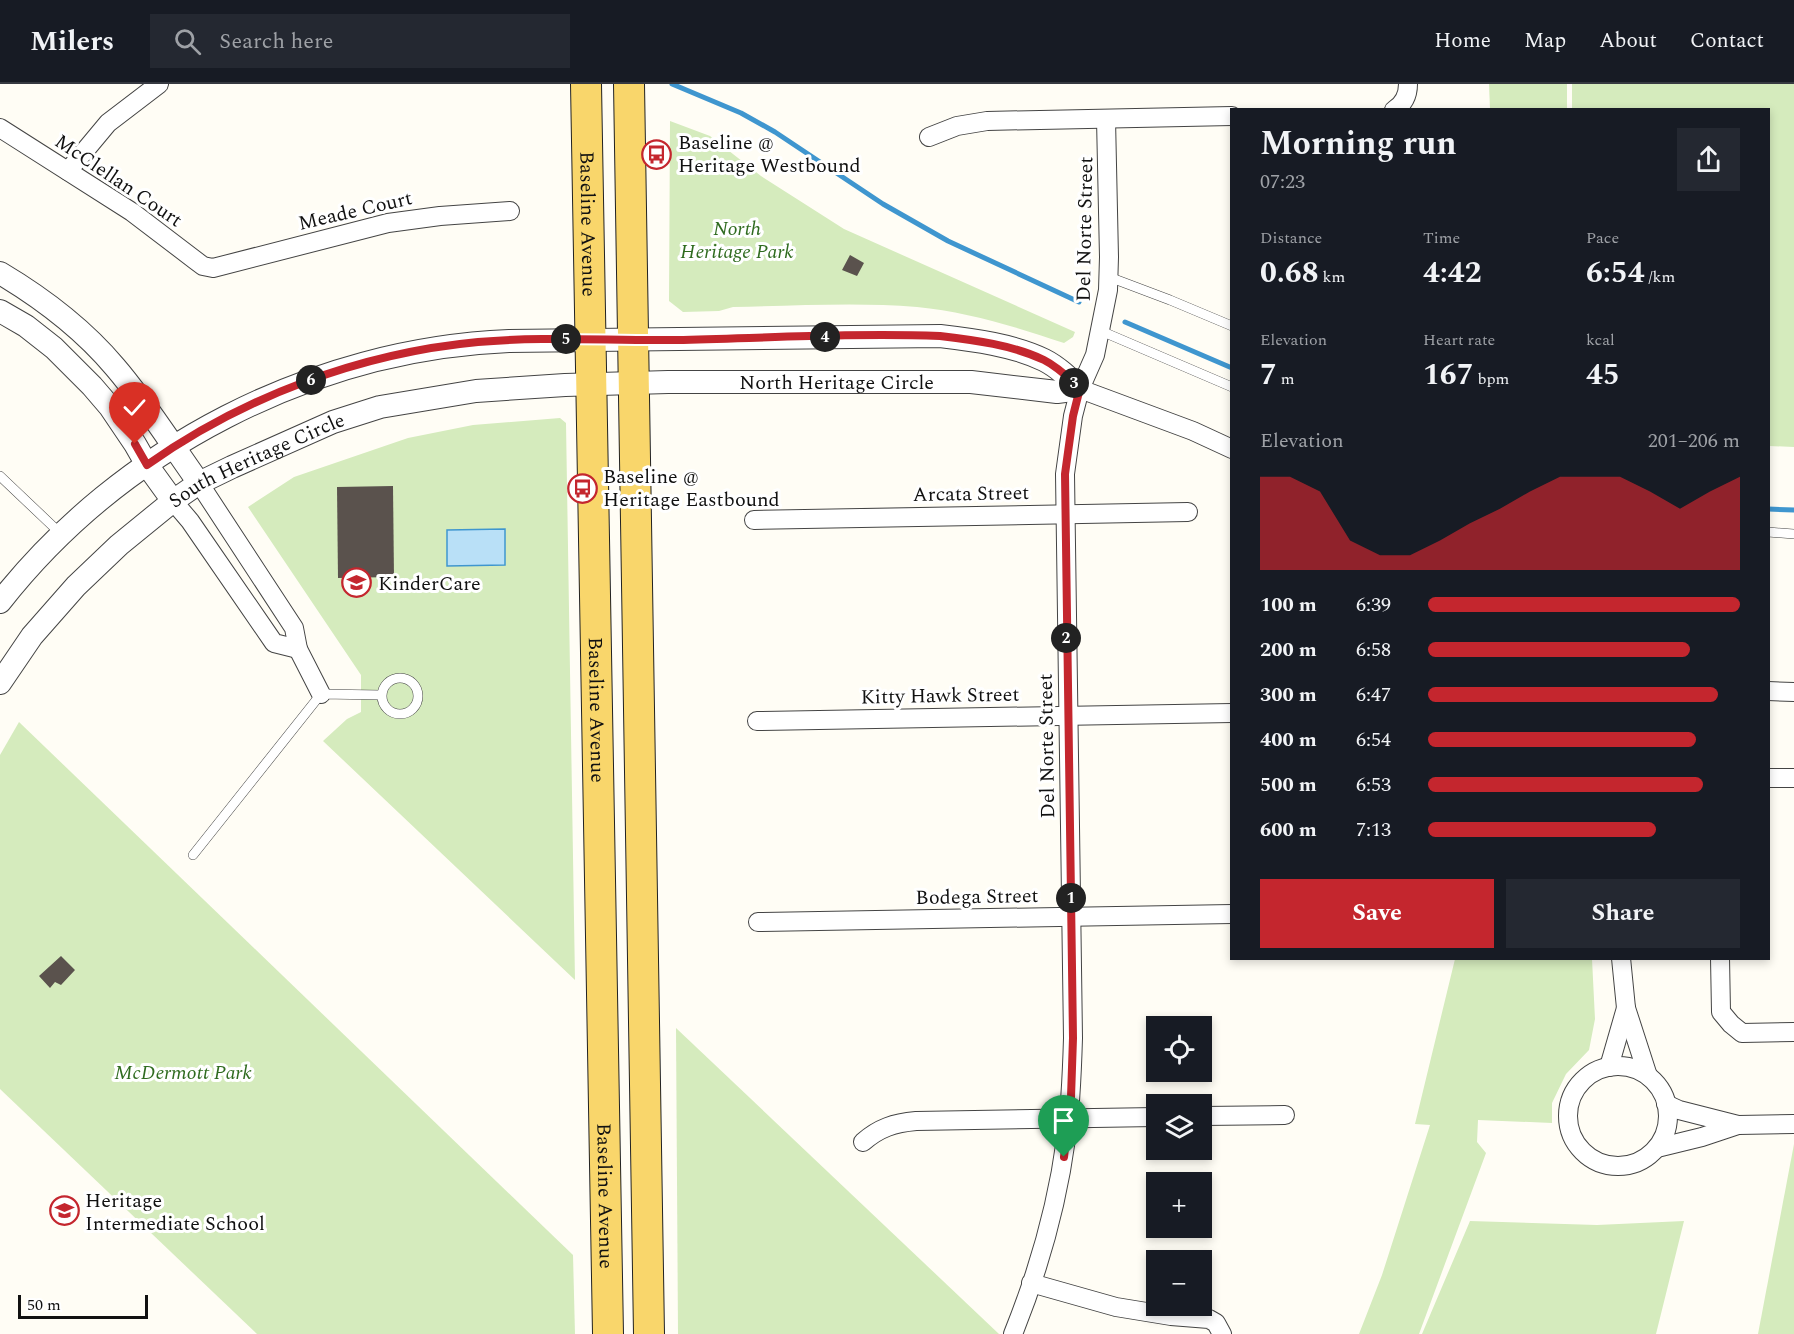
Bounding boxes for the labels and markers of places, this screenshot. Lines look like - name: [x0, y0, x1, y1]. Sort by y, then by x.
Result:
- place label: Baseline @ Heritage Westbound: [678, 128, 861, 181]
- bus stop icon: Baseline @ Heritage Westbound: [641, 138, 673, 170]
- pin: 4: [810, 322, 840, 352]
- pin: 5: [551, 324, 581, 354]
- pin: 6: [296, 365, 326, 395]
- pin: 3: [1059, 368, 1089, 398]
- pin: [109, 382, 160, 444]
- place label: Baseline @ Heritage Eastbound: [603, 462, 780, 515]
- bus stop icon: Baseline @ Heritage Eastbound: [566, 472, 598, 504]
- school or university icon: KinderCare: [341, 567, 373, 599]
- place label: KinderCare: [378, 569, 481, 599]
- pin: 2: [1051, 623, 1081, 653]
- pin: 1: [1056, 883, 1086, 913]
- pin: [1038, 1095, 1089, 1157]
- place label: Heritage Intermediate School: [85, 1186, 265, 1239]
- school or university icon: Heritage Intermediate School: [48, 1195, 80, 1227]

